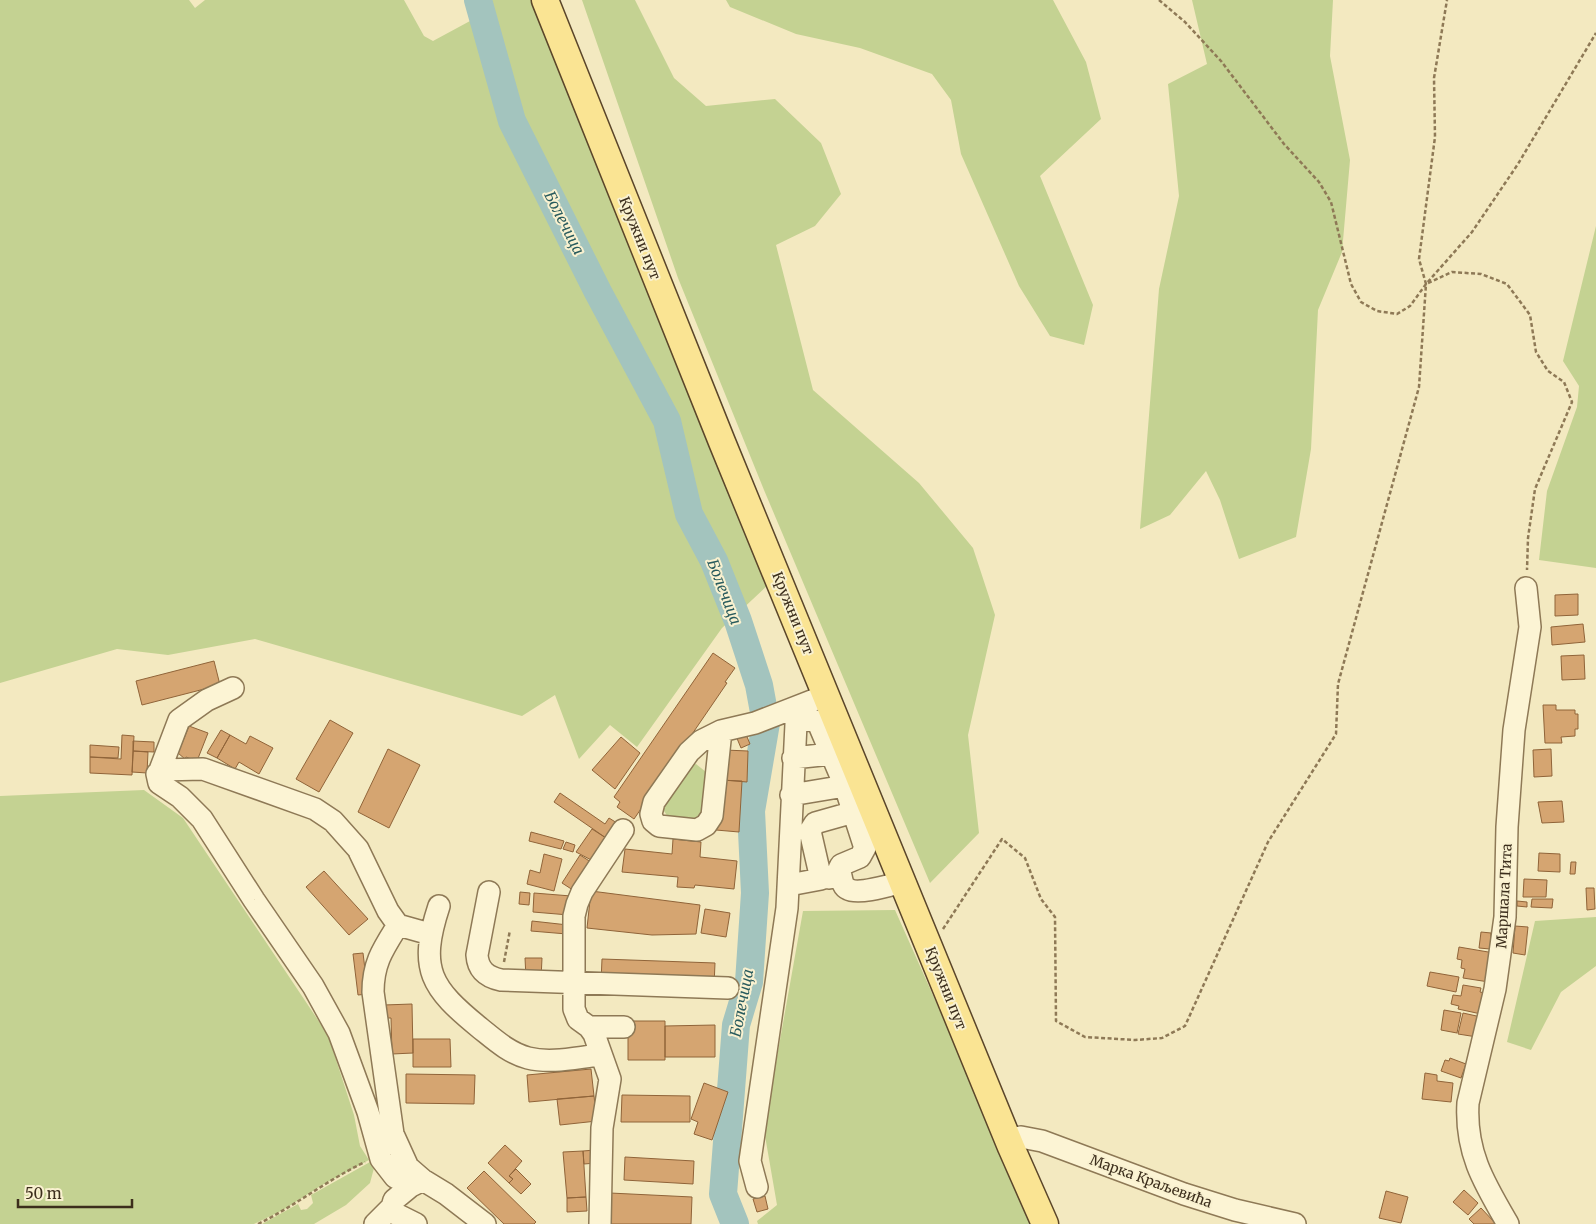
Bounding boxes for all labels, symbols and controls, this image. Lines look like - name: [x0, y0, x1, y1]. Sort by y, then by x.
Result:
- water label: Болечица: [540, 188, 589, 258]
- street label: Кружни пут: [615, 194, 665, 283]
- water label: Болечица: [703, 556, 746, 627]
- street label: Кружни пут: [768, 569, 818, 658]
- street label: Маршала Тита: [1492, 843, 1516, 949]
- street label: Кружни пут: [921, 944, 971, 1033]
- water label: Болечица: [726, 967, 757, 1038]
- street label: Марка Краљевића: [1087, 1150, 1215, 1212]
- scale bar: [18, 1176, 131, 1208]
- text: 50 m: [25, 1184, 62, 1203]

